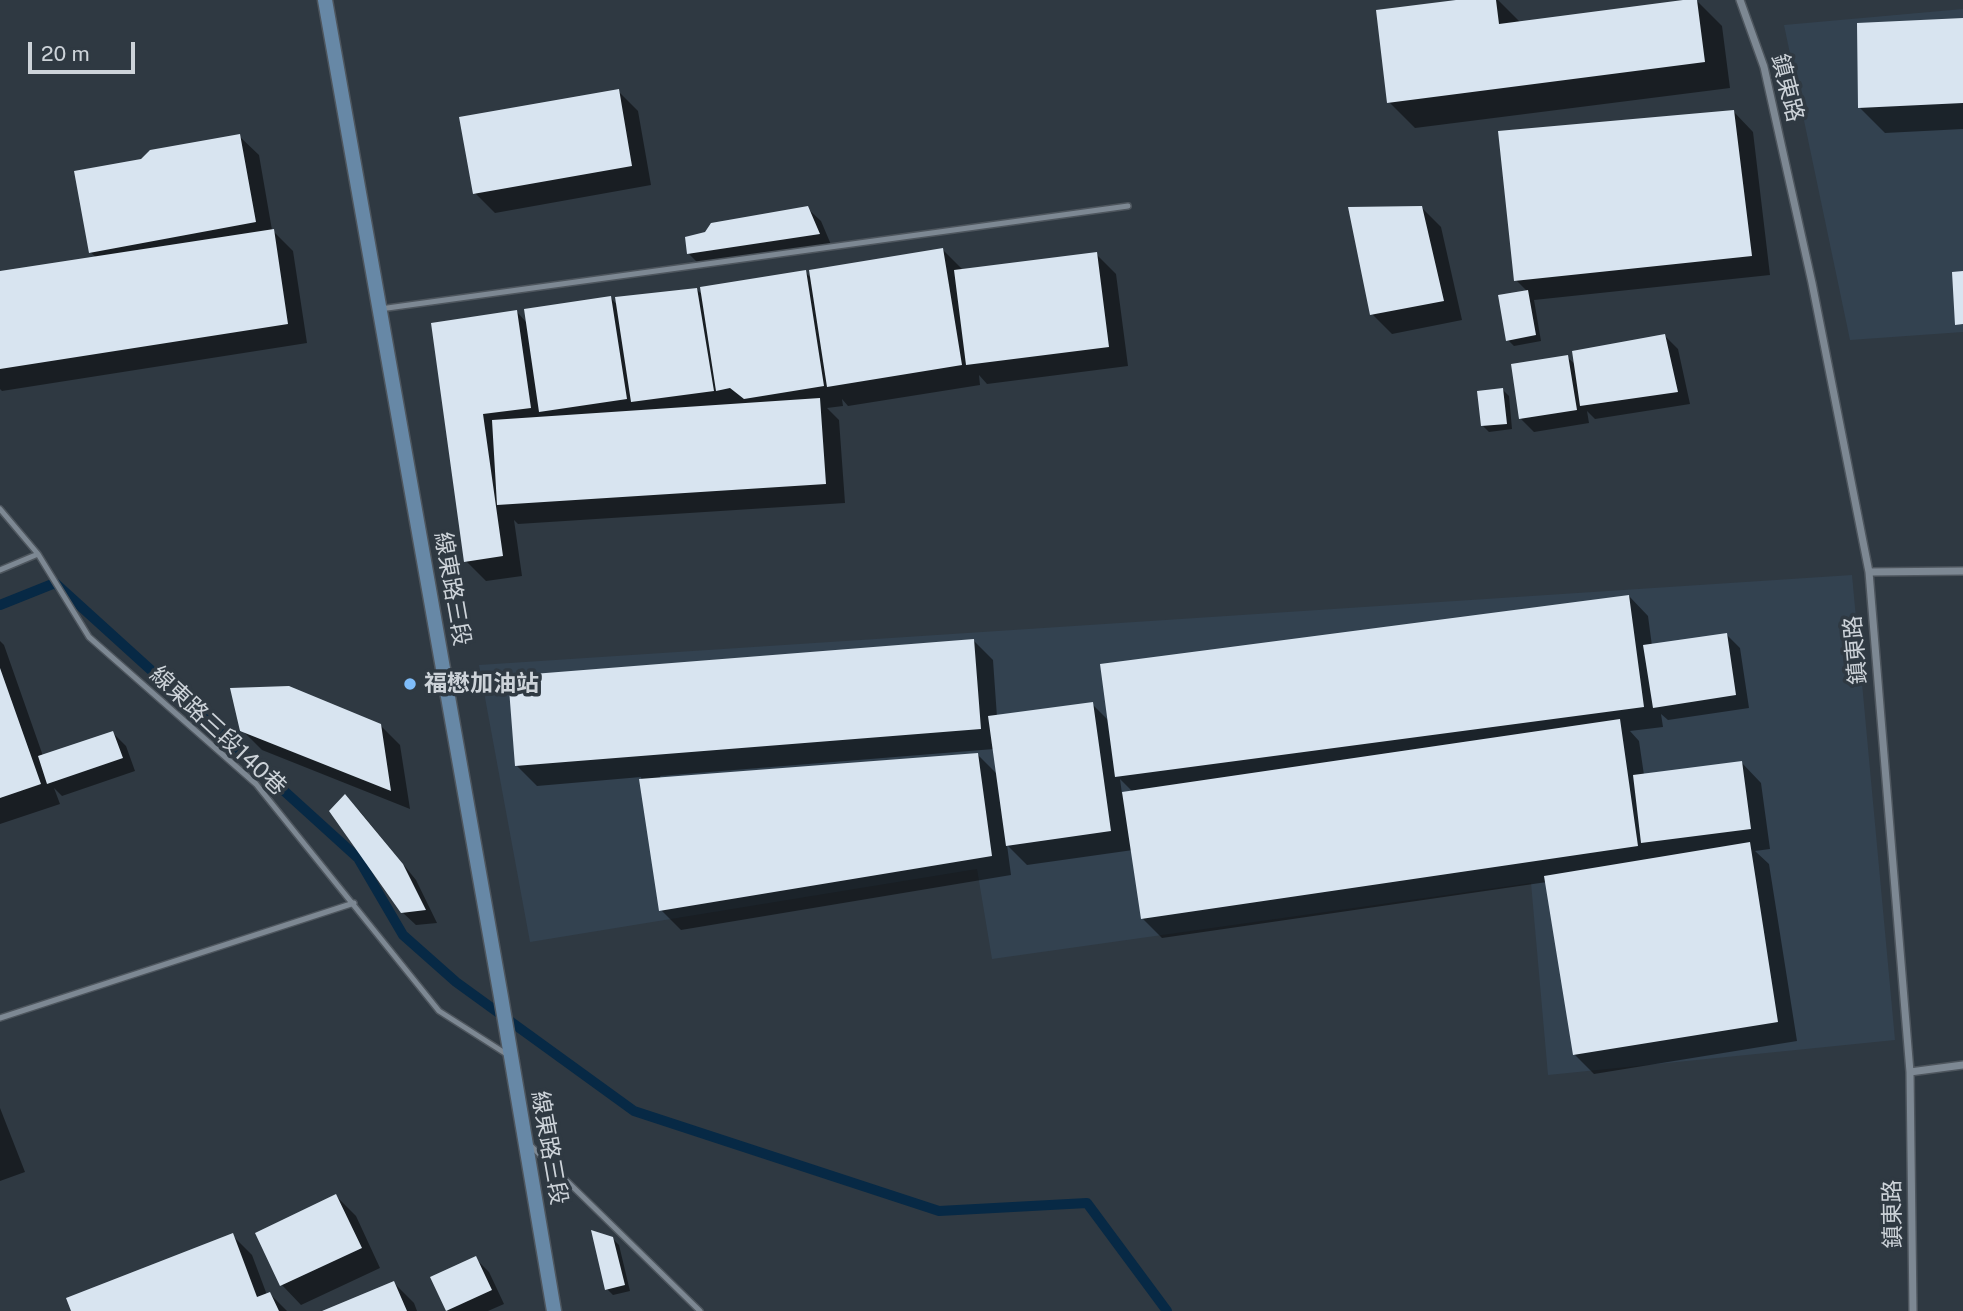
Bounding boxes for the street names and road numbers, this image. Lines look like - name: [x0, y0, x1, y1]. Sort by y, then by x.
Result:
- street label: 鎮東路: [1765, 51, 1809, 125]
- street label: 線東路三段: [428, 530, 476, 648]
- street label: 鎮東路: [1839, 614, 1873, 686]
- street label: 線東路三段140巷: [144, 661, 292, 801]
- street label: 線東路三段: [525, 1089, 573, 1207]
- street label: 鎮東路: [1879, 1179, 1907, 1249]

